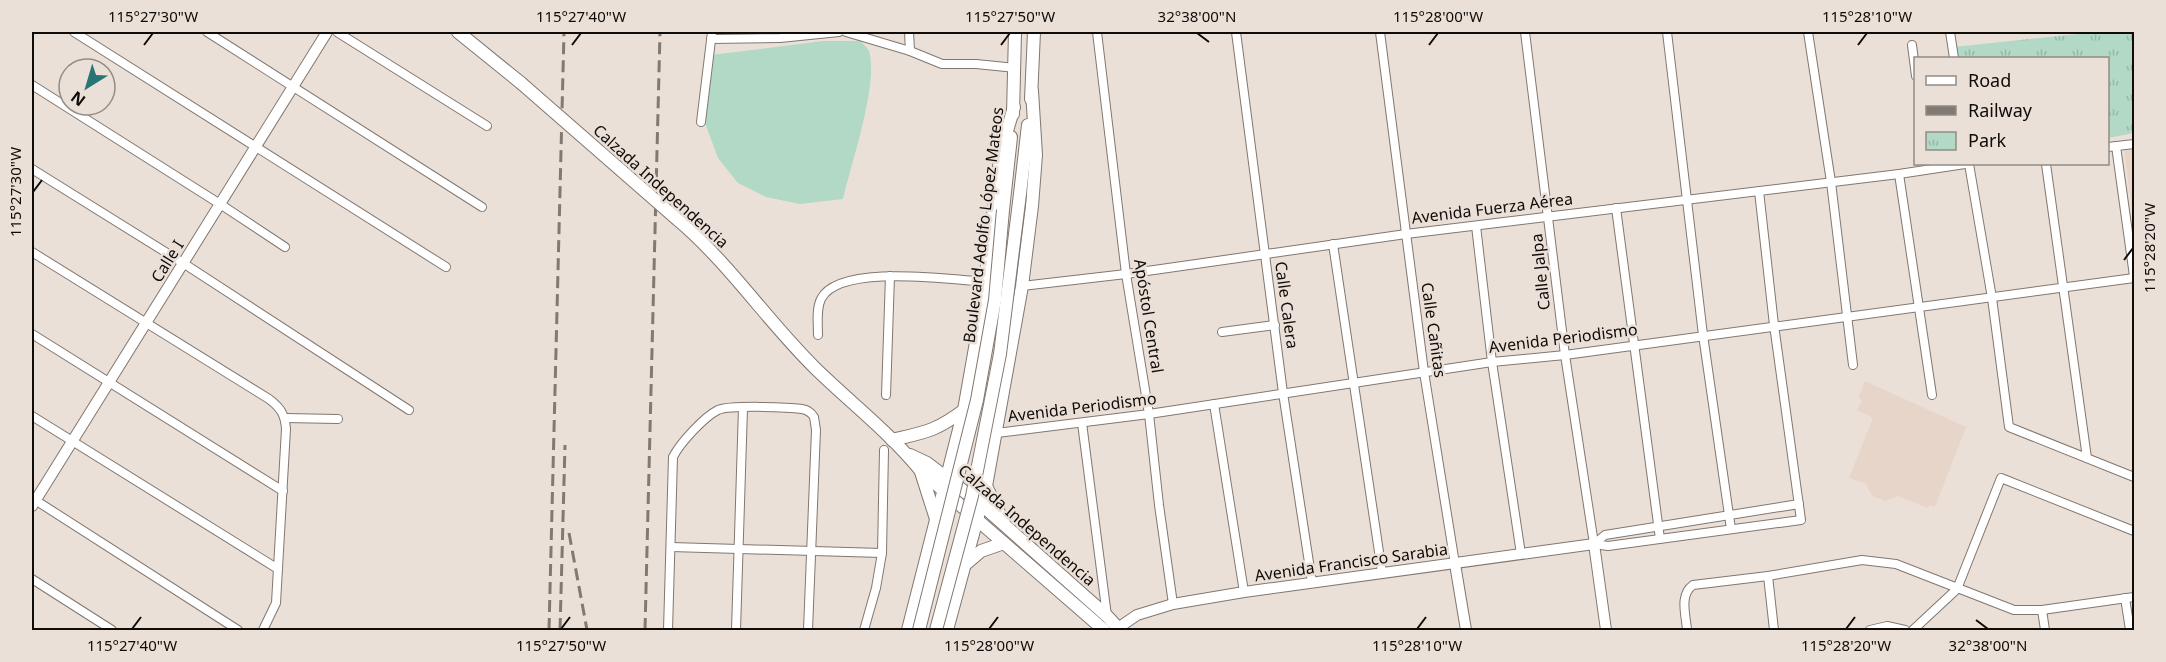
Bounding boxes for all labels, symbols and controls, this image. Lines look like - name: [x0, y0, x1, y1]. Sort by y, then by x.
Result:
- text: 115°27'30"W: [108, 6, 198, 26]
- text: 115°27'40"W: [536, 6, 626, 26]
- text: 115°27'50"W: [965, 6, 1055, 26]
- text: 32°38'00"N: [1158, 6, 1236, 26]
- text: 115°28'00"W: [1393, 6, 1483, 26]
- text: 115°28'10"W: [1822, 6, 1912, 26]
- north arrow: [57, 57, 117, 117]
- legend: [1914, 57, 2109, 165]
- text: Road: [1968, 68, 2011, 92]
- text: N: [66, 86, 90, 112]
- text: Railway: [1968, 98, 2033, 122]
- street label: Boulevard Adolfo López Mateos: [958, 106, 1008, 344]
- street label: Calzada Independencia: [589, 119, 733, 253]
- text: Park: [1968, 128, 2006, 152]
- text: 115°27'30"W: [5, 147, 25, 237]
- street label: Avenida Fuerza Aérea: [1410, 187, 1574, 229]
- text: 115°28'20"W: [2139, 203, 2159, 293]
- street label: Calle Jalpa: [1525, 233, 1555, 311]
- street label: Calle I: [145, 236, 189, 286]
- street label: Apóstol Central: [1129, 257, 1169, 375]
- street label: Calle Calera: [1270, 260, 1304, 350]
- street label: Calle Cañitas: [1416, 281, 1452, 379]
- street label: Avenida Periodismo: [1487, 318, 1639, 358]
- street label: Avenida Periodismo: [1006, 387, 1158, 427]
- street label: Calzada Independencia: [954, 459, 1100, 591]
- street label: Avenida Francisco Sarabia: [1253, 538, 1449, 586]
- text: 115°27'40"W: [87, 635, 177, 655]
- text: 115°27'50"W: [516, 635, 606, 655]
- text: 115°28'00"W: [944, 635, 1034, 655]
- text: 115°28'10"W: [1372, 635, 1462, 655]
- text: 115°28'20"W: [1801, 635, 1891, 655]
- text: 32°38'00"N: [1949, 635, 2027, 655]

